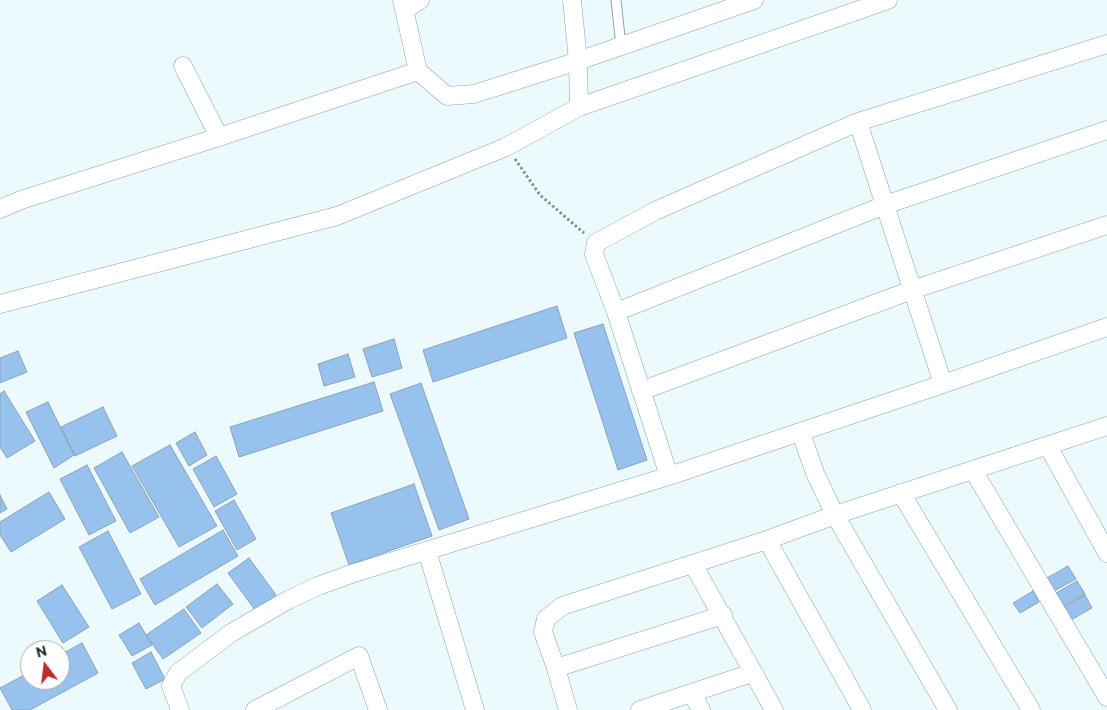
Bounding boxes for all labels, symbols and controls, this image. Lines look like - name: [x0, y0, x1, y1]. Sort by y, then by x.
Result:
- north arrow: [20, 640, 70, 690]
- text: N: [34, 641, 49, 661]

